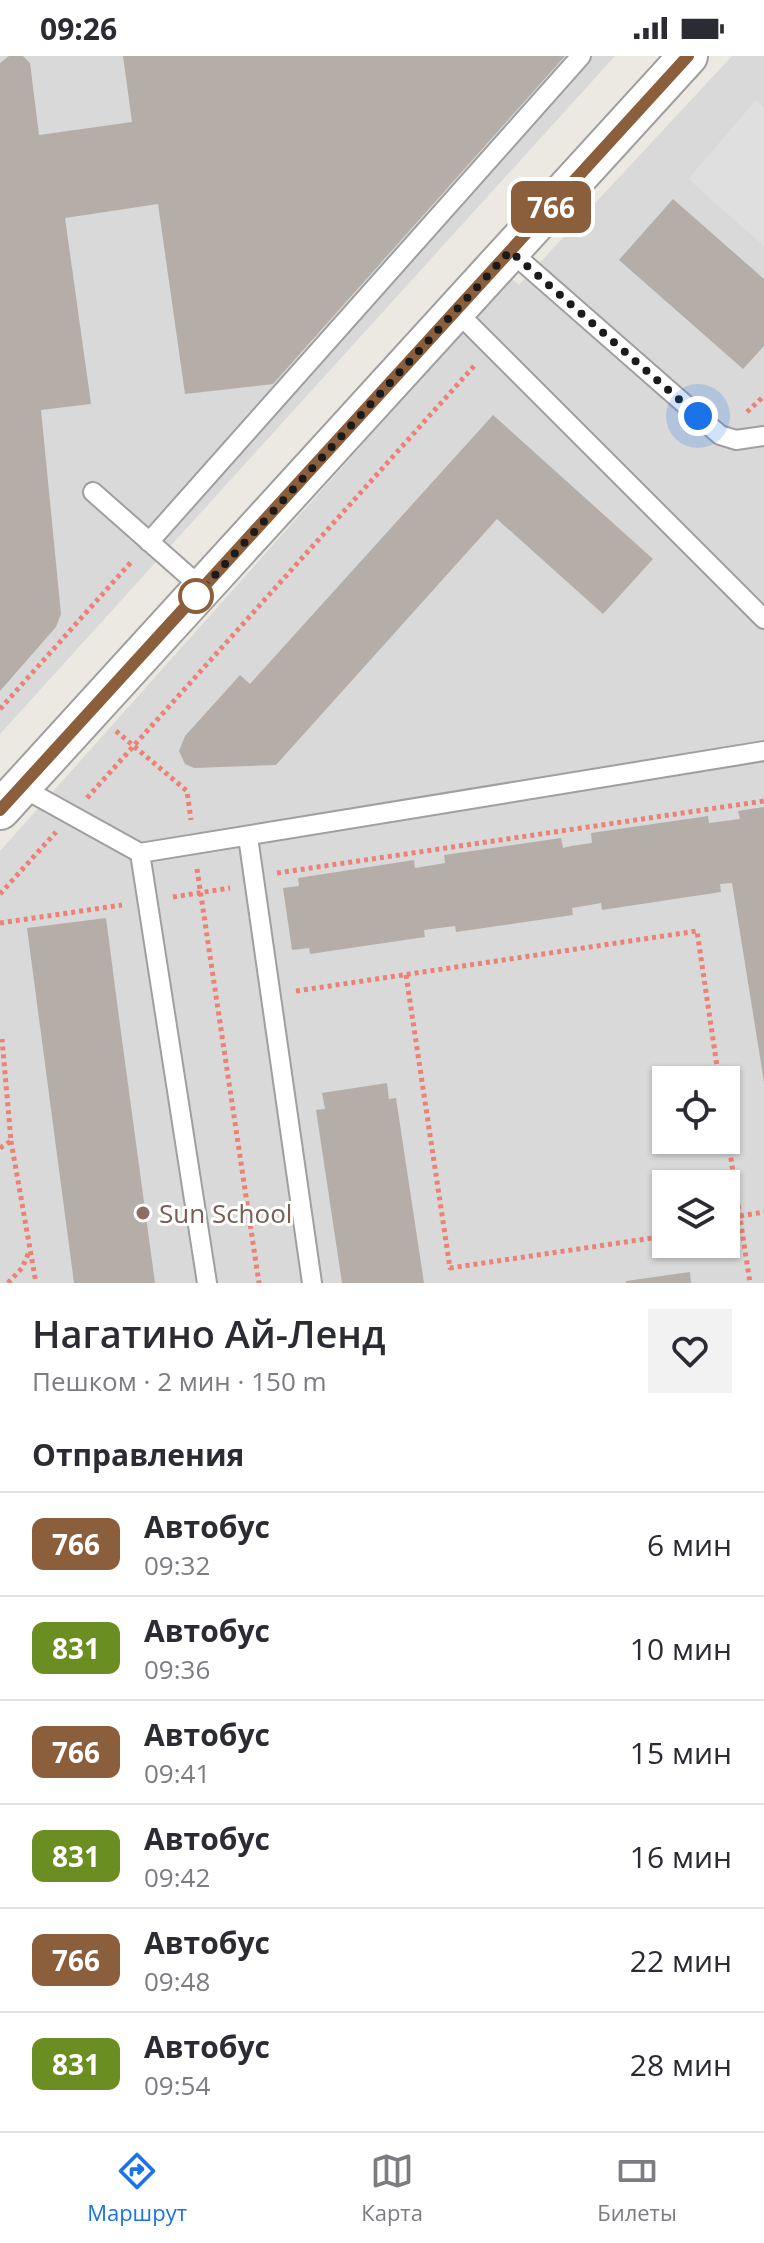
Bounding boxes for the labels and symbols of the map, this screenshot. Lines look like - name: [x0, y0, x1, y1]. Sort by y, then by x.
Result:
- line badge: 766: [505, 181, 597, 233]
- your location: [678, 396, 718, 436]
- unlabelled marker: [179, 579, 213, 613]
- place label: Sun School: [159, 1195, 292, 1231]
- marker: Sun School: [134, 1204, 152, 1222]

